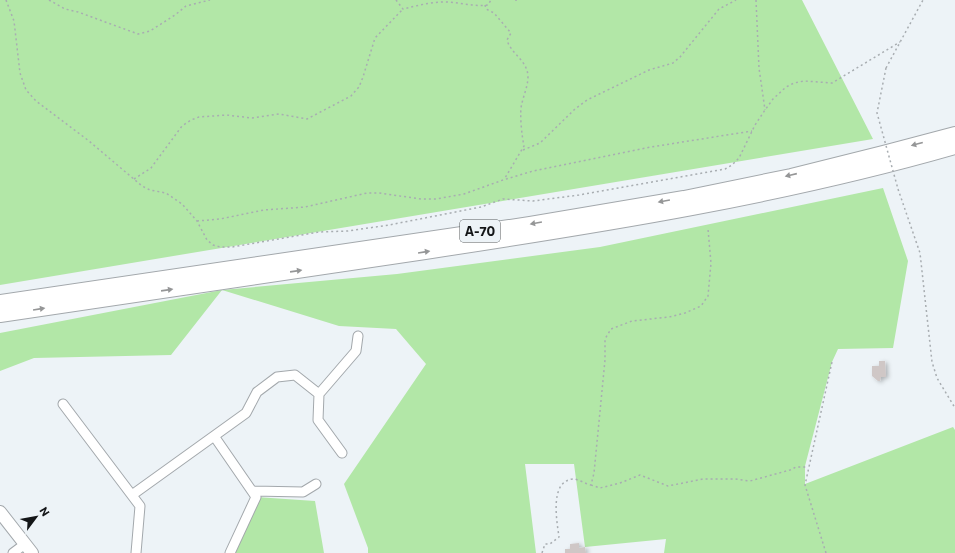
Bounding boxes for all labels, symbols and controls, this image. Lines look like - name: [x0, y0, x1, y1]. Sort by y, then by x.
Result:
- one-way arrow: [911, 142, 924, 148]
- one-way arrow: [785, 173, 797, 179]
- one-way arrow: [658, 198, 670, 204]
- road number: A-70: [460, 220, 500, 242]
- one-way arrow: [530, 220, 542, 226]
- one-way arrow: [418, 249, 430, 255]
- one-way arrow: [290, 268, 302, 274]
- one-way arrow: [161, 287, 173, 293]
- one-way arrow: [32, 306, 45, 312]
- north arrow: [16, 497, 56, 537]
- text: N: [37, 504, 53, 518]

